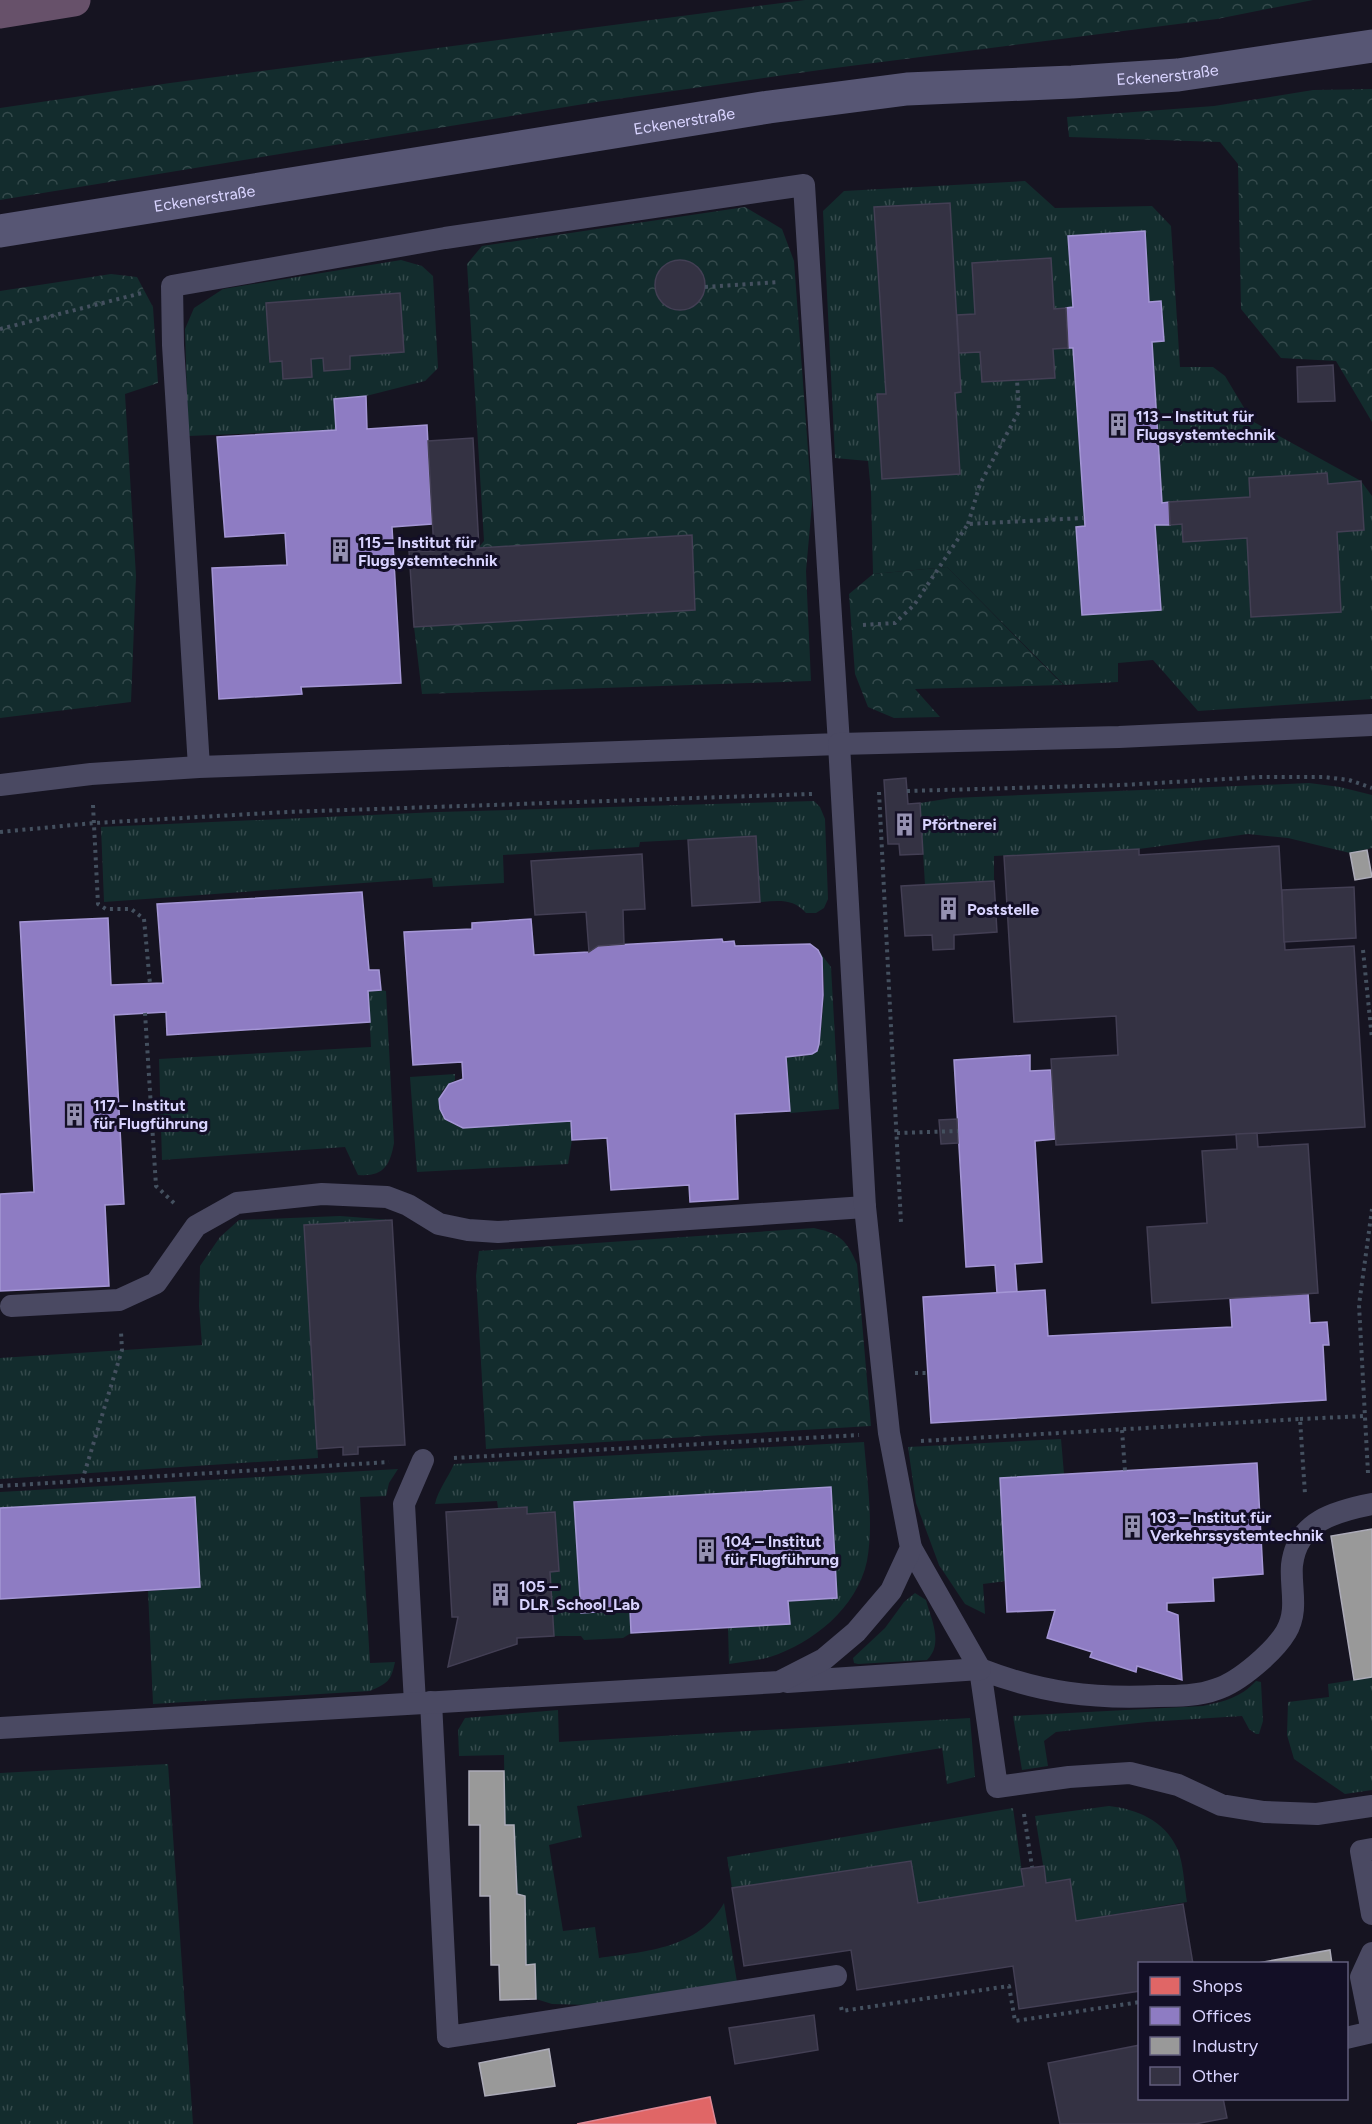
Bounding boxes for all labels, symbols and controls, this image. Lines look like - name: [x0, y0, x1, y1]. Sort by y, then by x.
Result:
- street label: Eckenerstraße: [1116, 60, 1220, 89]
- street label: Eckenerstraße: [632, 103, 737, 138]
- street label: Eckenerstraße: [152, 180, 257, 216]
- place label: 113 – Institut für Flugsystemtechnik: [1136, 407, 1276, 444]
- building icon: 113 – Institut für Flugsystemtechnik: [1105, 412, 1131, 438]
- place label: 115 – Institut für Flugsystemtechnik: [358, 533, 498, 570]
- building icon: 115 – Institut für Flugsystemtechnik: [327, 538, 353, 564]
- building icon: Pförtnerei: [891, 811, 917, 837]
- place label: Pförtnerei: [922, 815, 997, 834]
- building icon: Poststelle: [936, 896, 962, 922]
- place label: Poststelle: [967, 900, 1039, 919]
- place label: 117 – Institut für Flugführung: [93, 1096, 208, 1133]
- building icon: 117 – Institut für Flugführung: [62, 1101, 88, 1127]
- place label: 103 – Institut für Verkehrssystemtechnik: [1150, 1508, 1324, 1545]
- building icon: 103 – Institut für Verkehrssystemtechnik: [1119, 1513, 1145, 1539]
- place label: 104 – Institut für Flugführung: [724, 1532, 839, 1569]
- building icon: 104 – Institut für Flugführung: [693, 1537, 719, 1563]
- place label: 105 – DLR_School_Lab: [519, 1577, 640, 1614]
- building icon: 105 – DLR_School_Lab: [488, 1582, 514, 1608]
- legend: [1138, 1962, 1348, 2100]
- text: Shops: [1192, 1975, 1243, 1997]
- text: Offices: [1192, 2005, 1251, 2027]
- text: Industry: [1192, 2035, 1259, 2057]
- text: Other: [1192, 2065, 1239, 2087]

